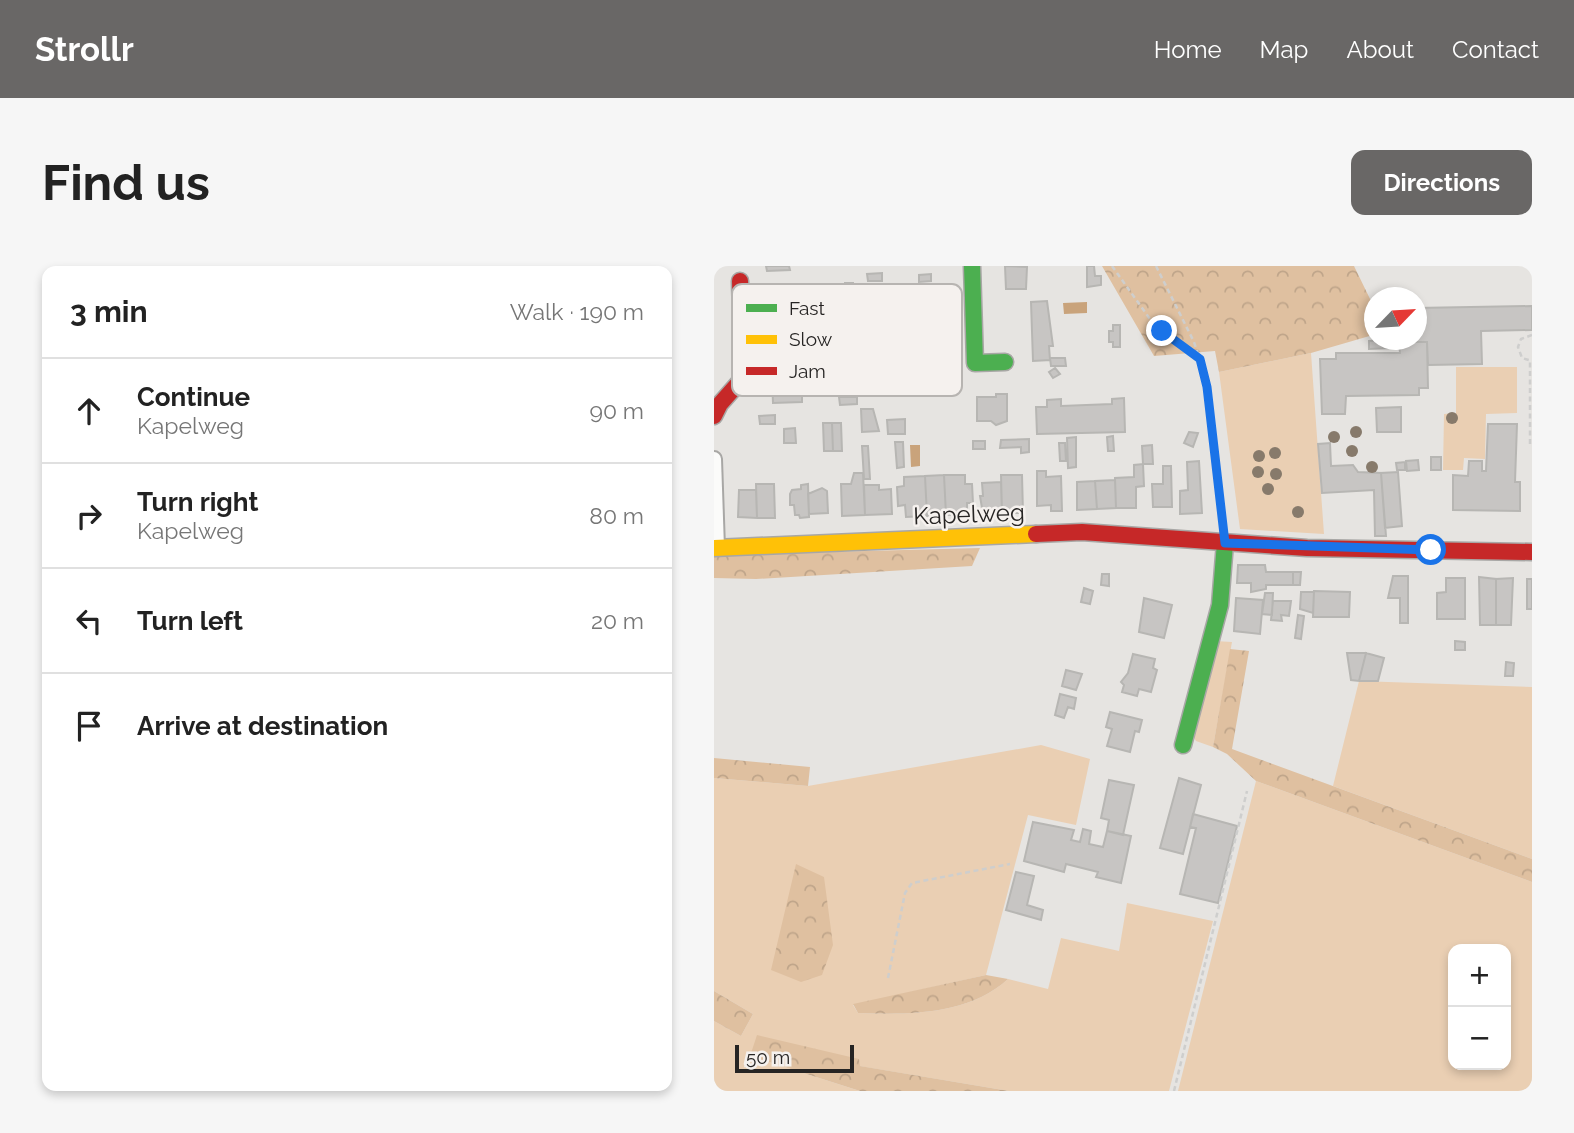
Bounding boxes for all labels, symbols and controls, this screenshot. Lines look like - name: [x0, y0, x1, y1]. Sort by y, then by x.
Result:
- text: Strollr: [35, 30, 134, 69]
- text: Home: [1154, 35, 1222, 64]
- text: Map: [1260, 35, 1308, 64]
- text: About: [1346, 35, 1414, 64]
- text: Contact: [1452, 35, 1539, 64]
- button: Directions: [1351, 150, 1532, 215]
- text: Find us: [42, 154, 210, 211]
- legend: [732, 284, 962, 396]
- north arrow: [1364, 287, 1427, 350]
- text: 3 min: [70, 294, 148, 329]
- text: Fast: [789, 297, 825, 319]
- text: Walk · 190 m: [510, 298, 644, 325]
- route end: [1146, 315, 1177, 346]
- text: Slow: [789, 328, 833, 350]
- text: Jam: [789, 360, 826, 382]
- text: Continue: [137, 382, 250, 412]
- icon: ahead: [70, 392, 108, 430]
- text: 90 m: [589, 397, 644, 424]
- text: Kapelweg: [137, 412, 244, 439]
- text: Turn right: [137, 487, 258, 517]
- icon: right: [70, 497, 108, 535]
- street label: Kapelweg: [913, 498, 1025, 530]
- text: 80 m: [589, 502, 644, 529]
- text: Kapelweg: [137, 517, 244, 544]
- route start: [1415, 534, 1446, 565]
- icon: left: [70, 602, 108, 640]
- text: Turn left: [137, 606, 243, 636]
- text: 20 m: [591, 607, 644, 634]
- icon: arrive: [70, 707, 108, 745]
- text: Arrive at destination: [137, 711, 388, 741]
- map controls: [1448, 944, 1511, 1070]
- button: +: [1448, 944, 1511, 1007]
- button: −: [1448, 1007, 1511, 1070]
- scale bar: [735, 1042, 854, 1074]
- text: 50 m: [746, 1046, 790, 1068]

